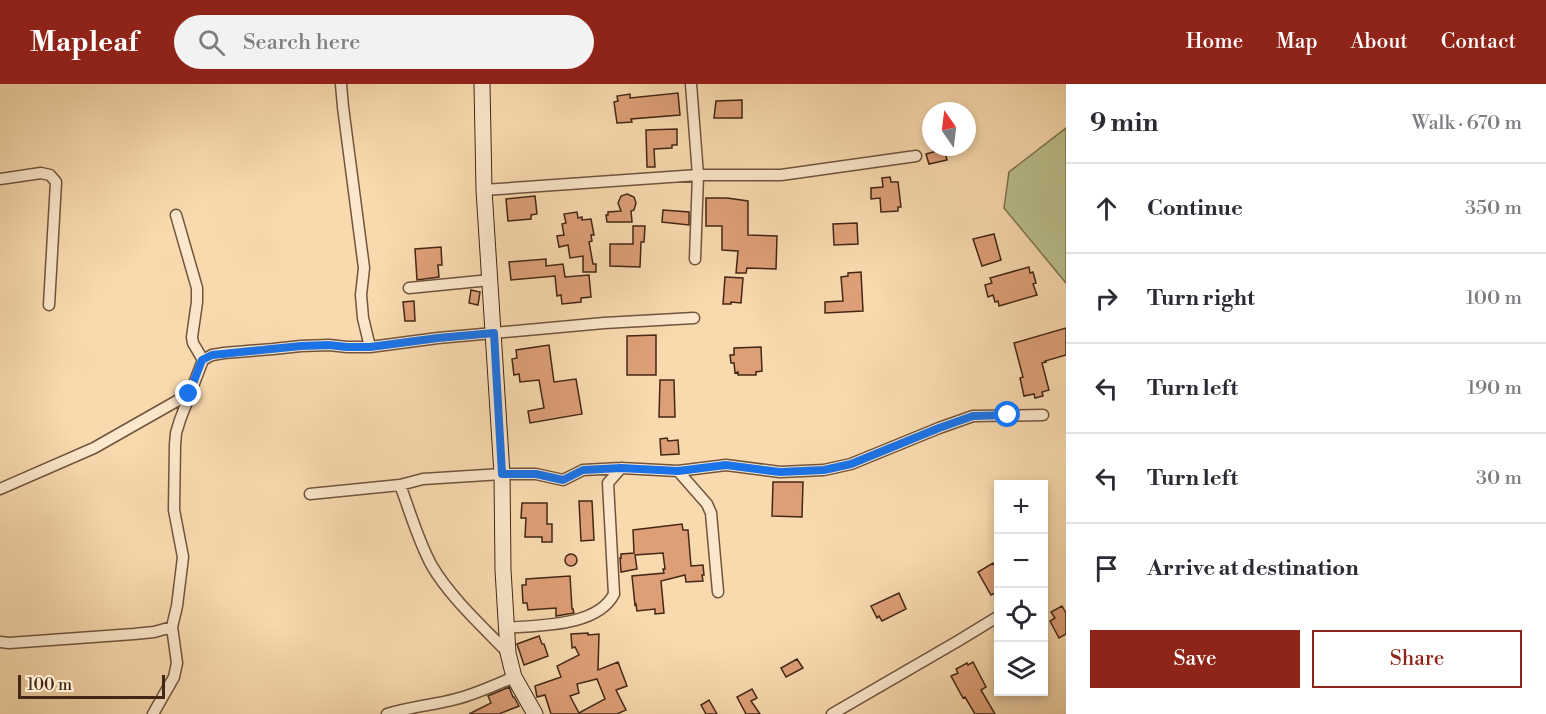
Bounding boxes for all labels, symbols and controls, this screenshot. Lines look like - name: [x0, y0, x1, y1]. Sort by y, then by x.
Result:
- search box: [174, 15, 594, 69]
- text: Mapleaf: [30, 25, 138, 60]
- icon: search: [195, 26, 228, 59]
- text: Search here: [243, 29, 360, 56]
- text: Home: [1186, 29, 1243, 55]
- text: Map: [1276, 29, 1318, 55]
- text: About: [1351, 29, 1408, 55]
- text: Contact: [1441, 29, 1516, 55]
- north arrow: [922, 102, 976, 156]
- text: 9 min: [1090, 107, 1158, 139]
- text: Walk · 670 m: [1412, 111, 1522, 136]
- icon: ahead: [1090, 192, 1123, 225]
- text: Continue: [1147, 195, 1243, 222]
- text: 350 m: [1465, 196, 1522, 221]
- icon: right: [1090, 282, 1123, 315]
- text: Turn right: [1147, 285, 1255, 312]
- text: 100 m: [1466, 286, 1522, 311]
- icon: left: [1090, 372, 1123, 405]
- text: Turn left: [1147, 375, 1238, 402]
- text: 190 m: [1467, 376, 1522, 401]
- route end: [175, 380, 201, 406]
- route start: [994, 401, 1020, 427]
- icon: left: [1090, 462, 1123, 495]
- text: Turn left: [1147, 465, 1238, 492]
- text: 30 m: [1476, 466, 1522, 491]
- map controls: [994, 480, 1048, 696]
- button: +: [994, 480, 1048, 534]
- button: −: [994, 534, 1048, 588]
- icon: arrive: [1090, 552, 1123, 585]
- text: Arrive at destination: [1147, 555, 1359, 582]
- button: locate: [994, 588, 1048, 642]
- button: Save: [1090, 630, 1300, 688]
- button: Share: [1312, 630, 1522, 688]
- button: layers: [994, 642, 1048, 696]
- scale bar: [18, 672, 165, 700]
- text: 100 m: [27, 675, 72, 695]

